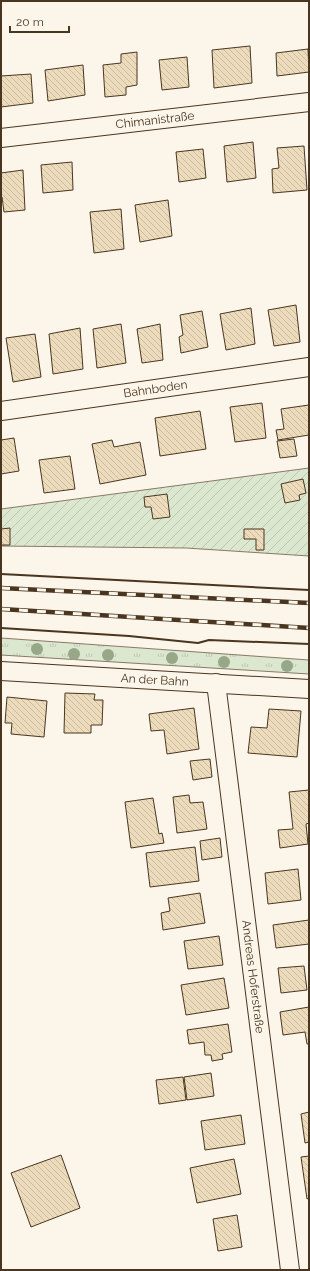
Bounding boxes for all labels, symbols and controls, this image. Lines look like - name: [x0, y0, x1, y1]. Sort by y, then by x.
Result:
- scale bar: [10, 8, 69, 34]
- text: 20 m: [16, 15, 44, 29]
- street label: Chimanistraße: [115, 108, 195, 132]
- street label: Bahnboden: [122, 377, 188, 400]
- street label: An der Bahn: [120, 671, 189, 689]
- street label: Andreas Hoferstraße: [239, 919, 267, 1034]

